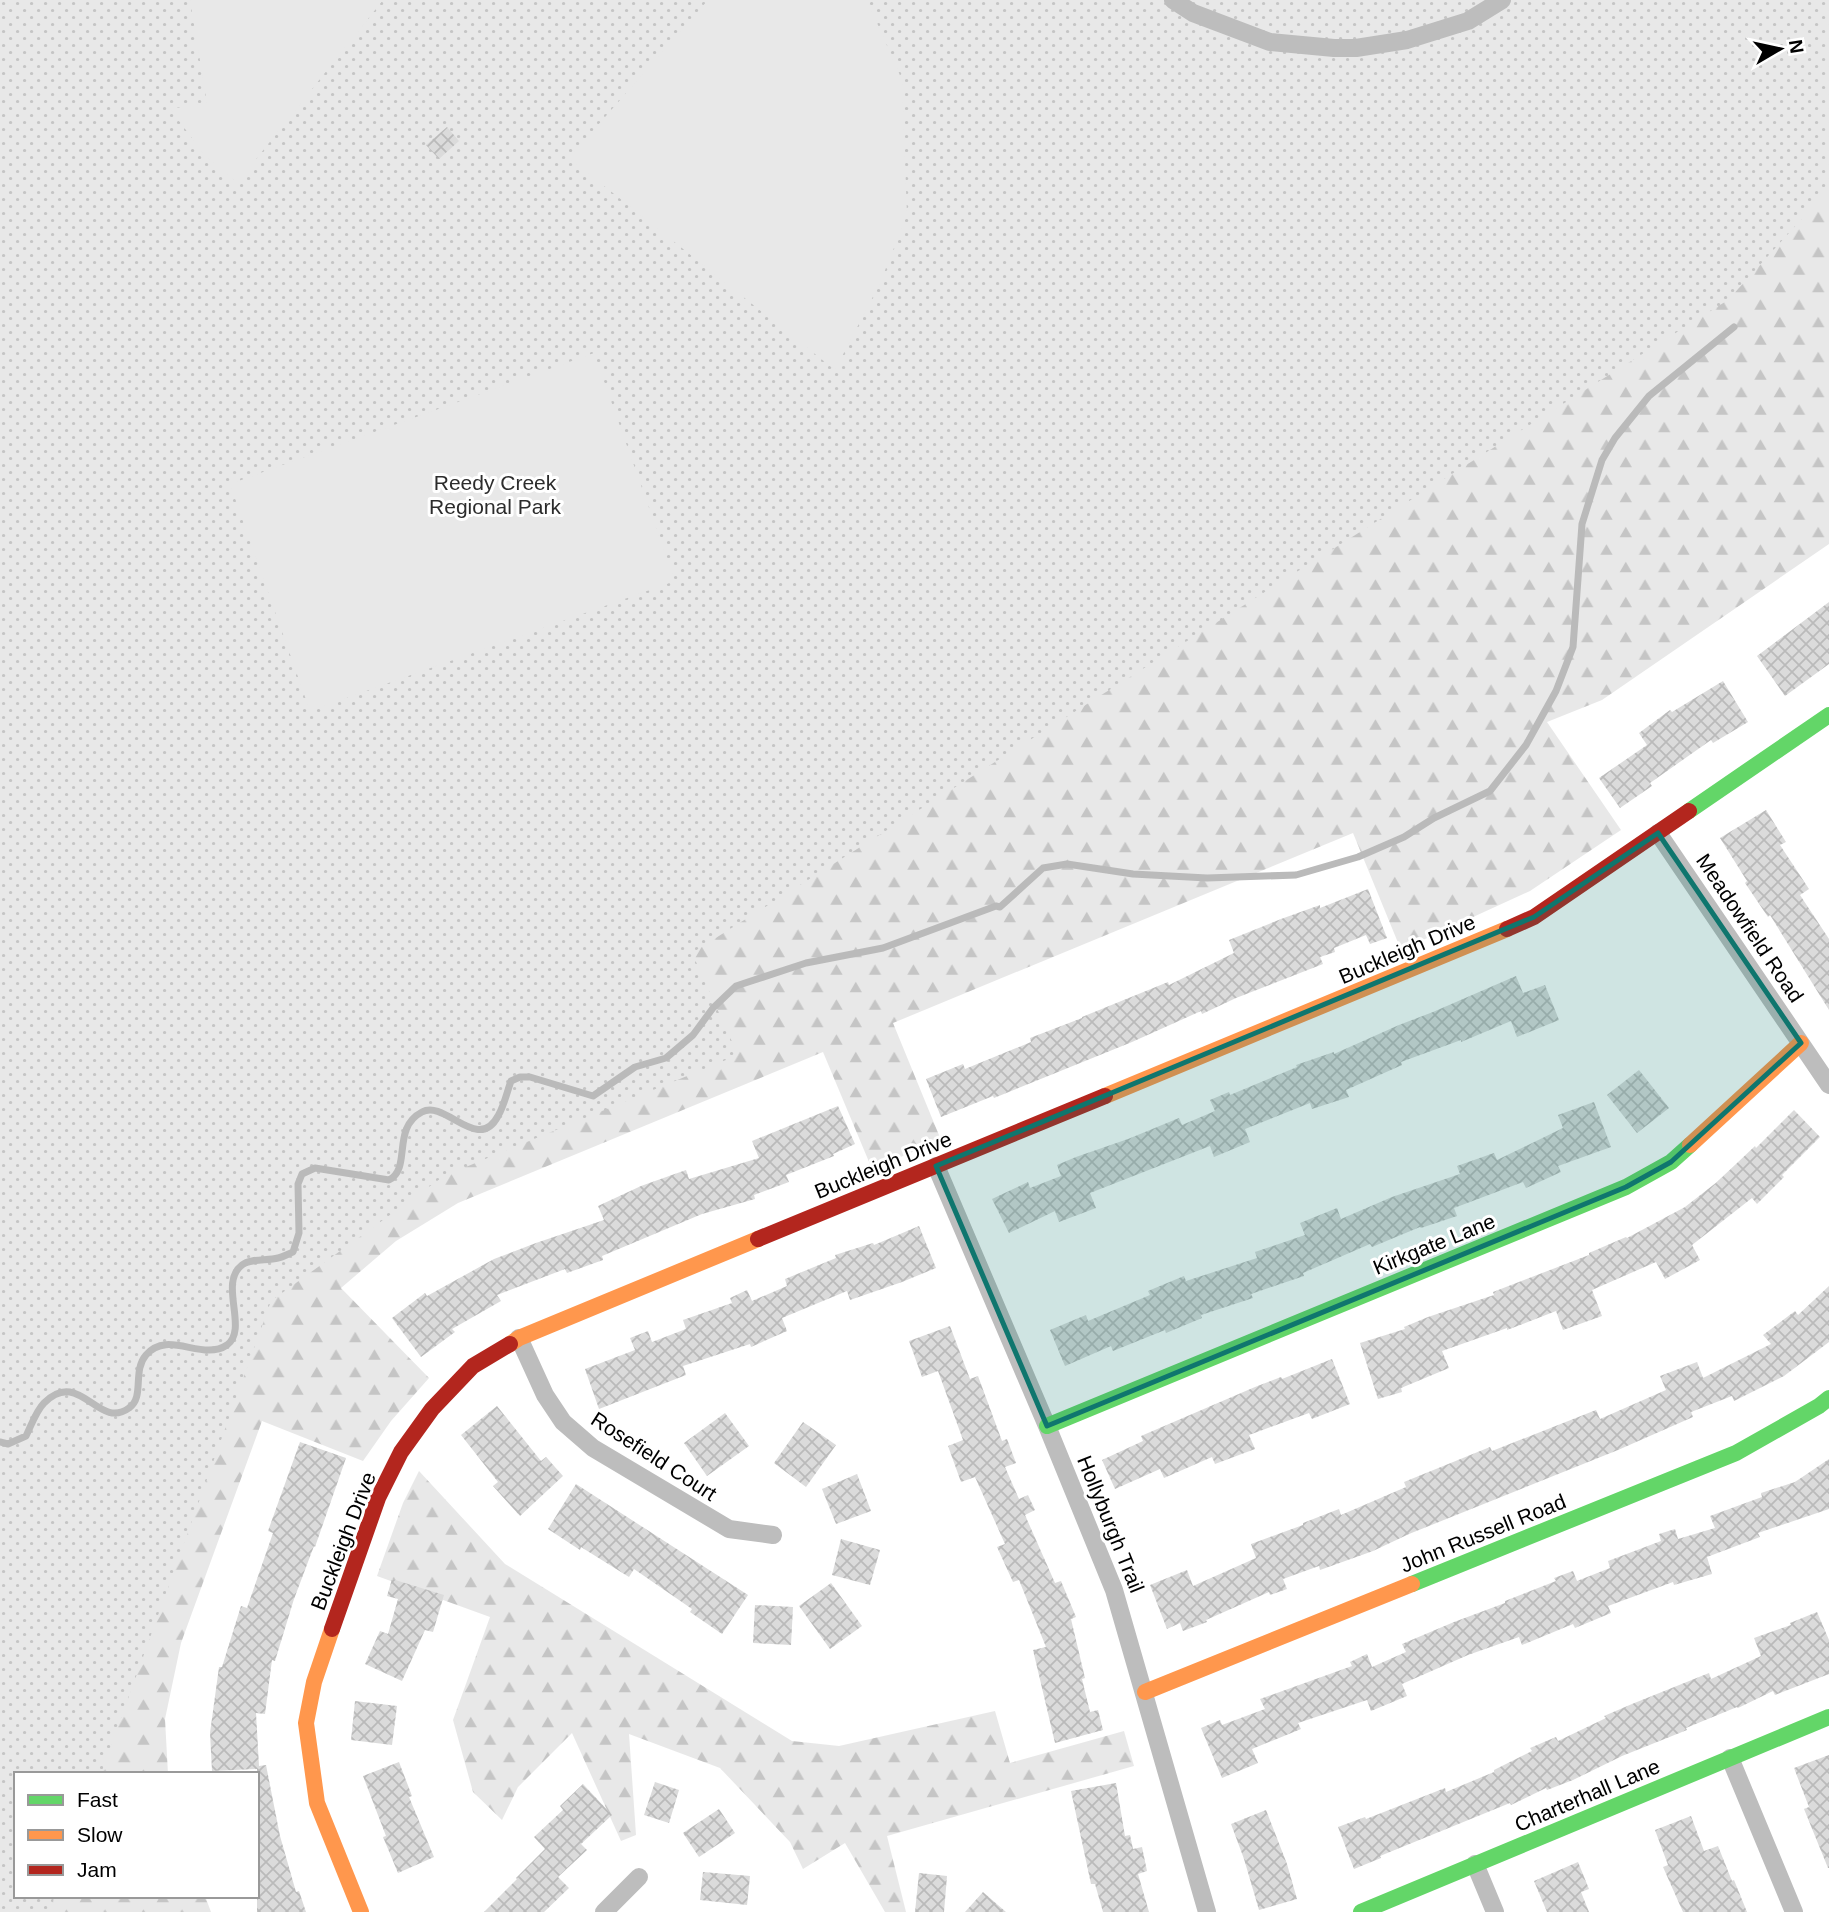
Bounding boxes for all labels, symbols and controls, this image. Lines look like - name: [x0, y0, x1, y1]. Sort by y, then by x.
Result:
- north arrow: [1745, 14, 1815, 84]
- text: N: [1785, 38, 1808, 55]
- park label: Reedy Creek Regional Park: [429, 471, 561, 518]
- street label: Meadowfield Road: [1692, 849, 1808, 1007]
- street label: Buckleigh Drive: [1335, 910, 1479, 988]
- street label: Buckleigh Drive: [811, 1127, 955, 1203]
- street label: Kirkgate Lane: [1370, 1209, 1498, 1279]
- street label: Rosefield Court: [587, 1407, 721, 1505]
- street label: Hollyburgh Trail: [1073, 1452, 1149, 1596]
- street label: Buckleigh Drive: [306, 1469, 380, 1613]
- street label: John Russell Road: [1397, 1489, 1569, 1577]
- street label: Charterhall Lane: [1511, 1754, 1663, 1836]
- legend: [14, 1772, 259, 1898]
- text: Fast: [77, 1788, 118, 1811]
- text: Slow: [77, 1823, 123, 1846]
- text: Jam: [77, 1858, 117, 1881]

